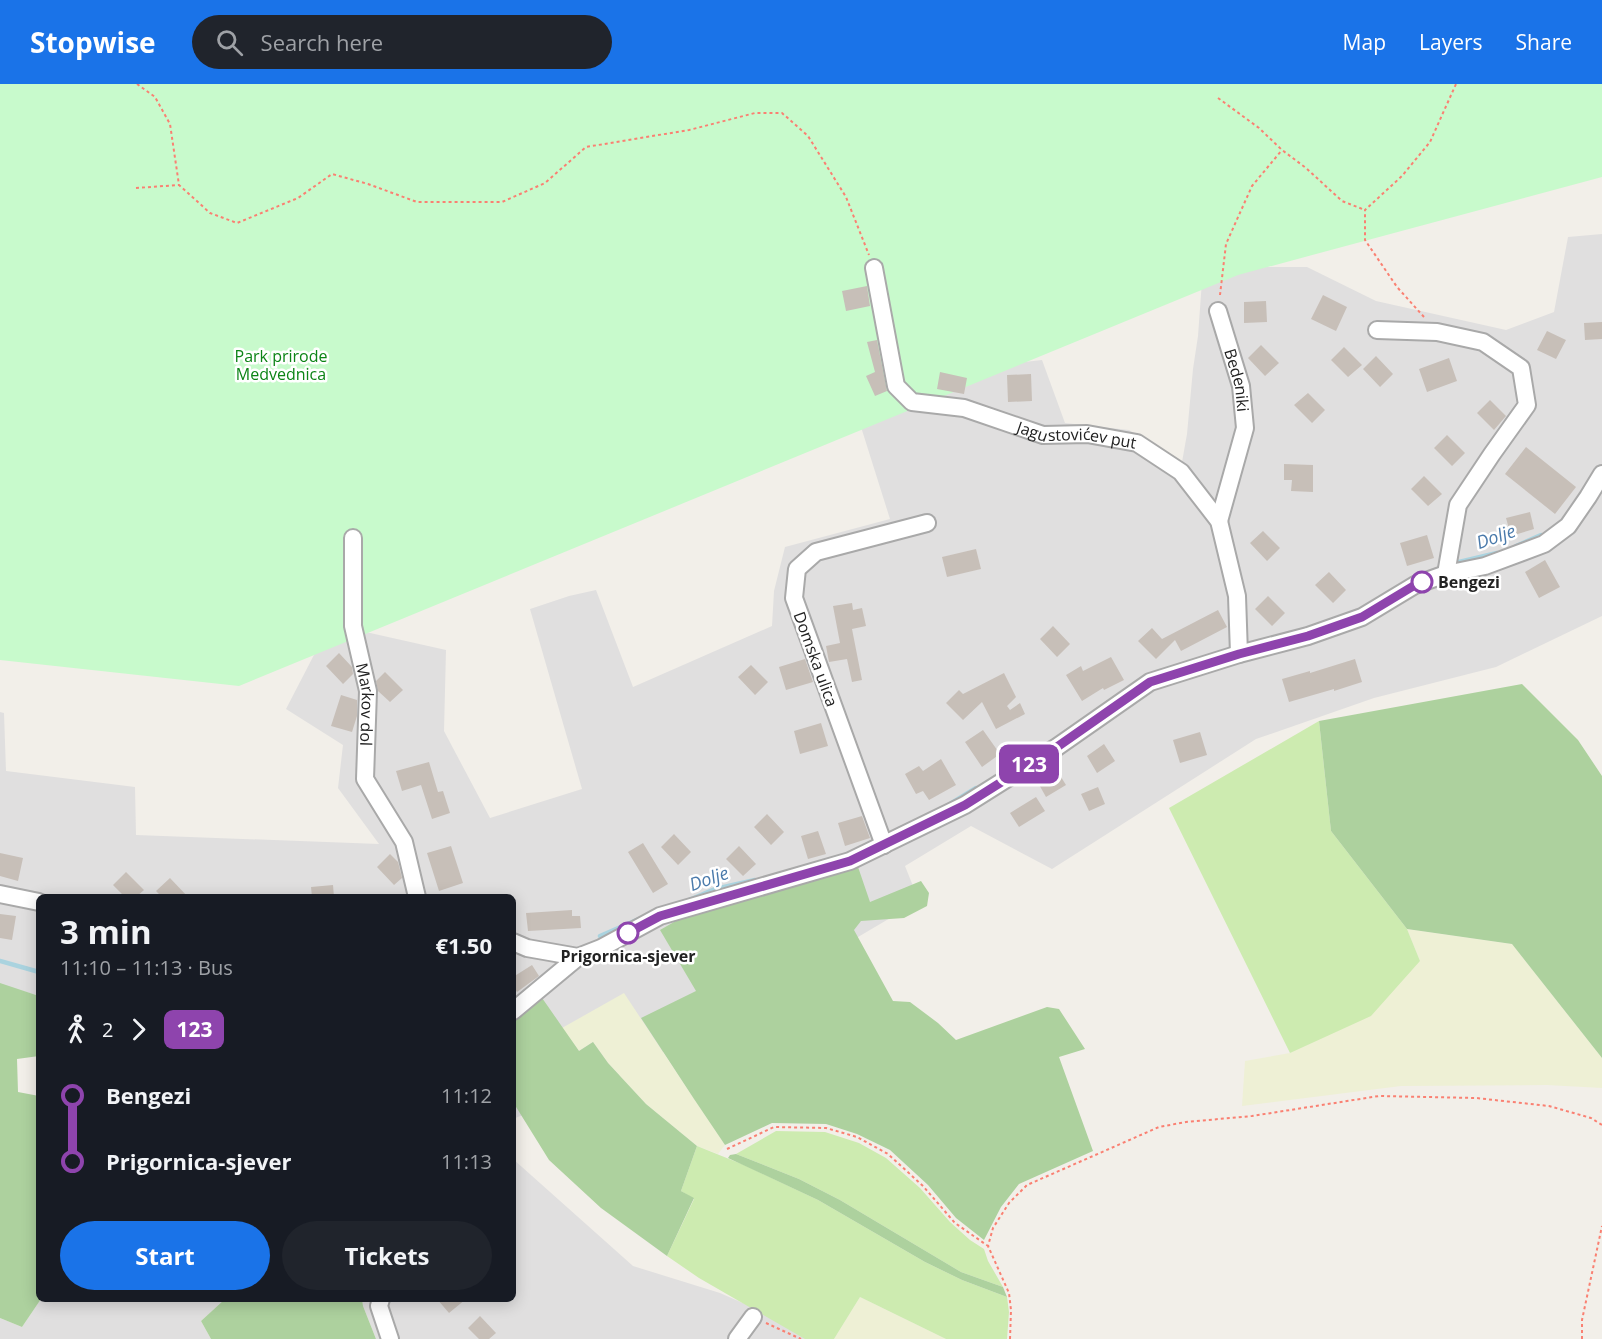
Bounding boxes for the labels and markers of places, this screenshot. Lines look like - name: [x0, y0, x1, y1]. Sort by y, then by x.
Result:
- marker: Bengezi: [1411, 571, 1433, 593]
- place label: Bengezi: [1438, 571, 1500, 593]
- marker: Prigornica-sjever: [617, 922, 639, 944]
- place label: Prigornica-sjever: [561, 945, 695, 967]

